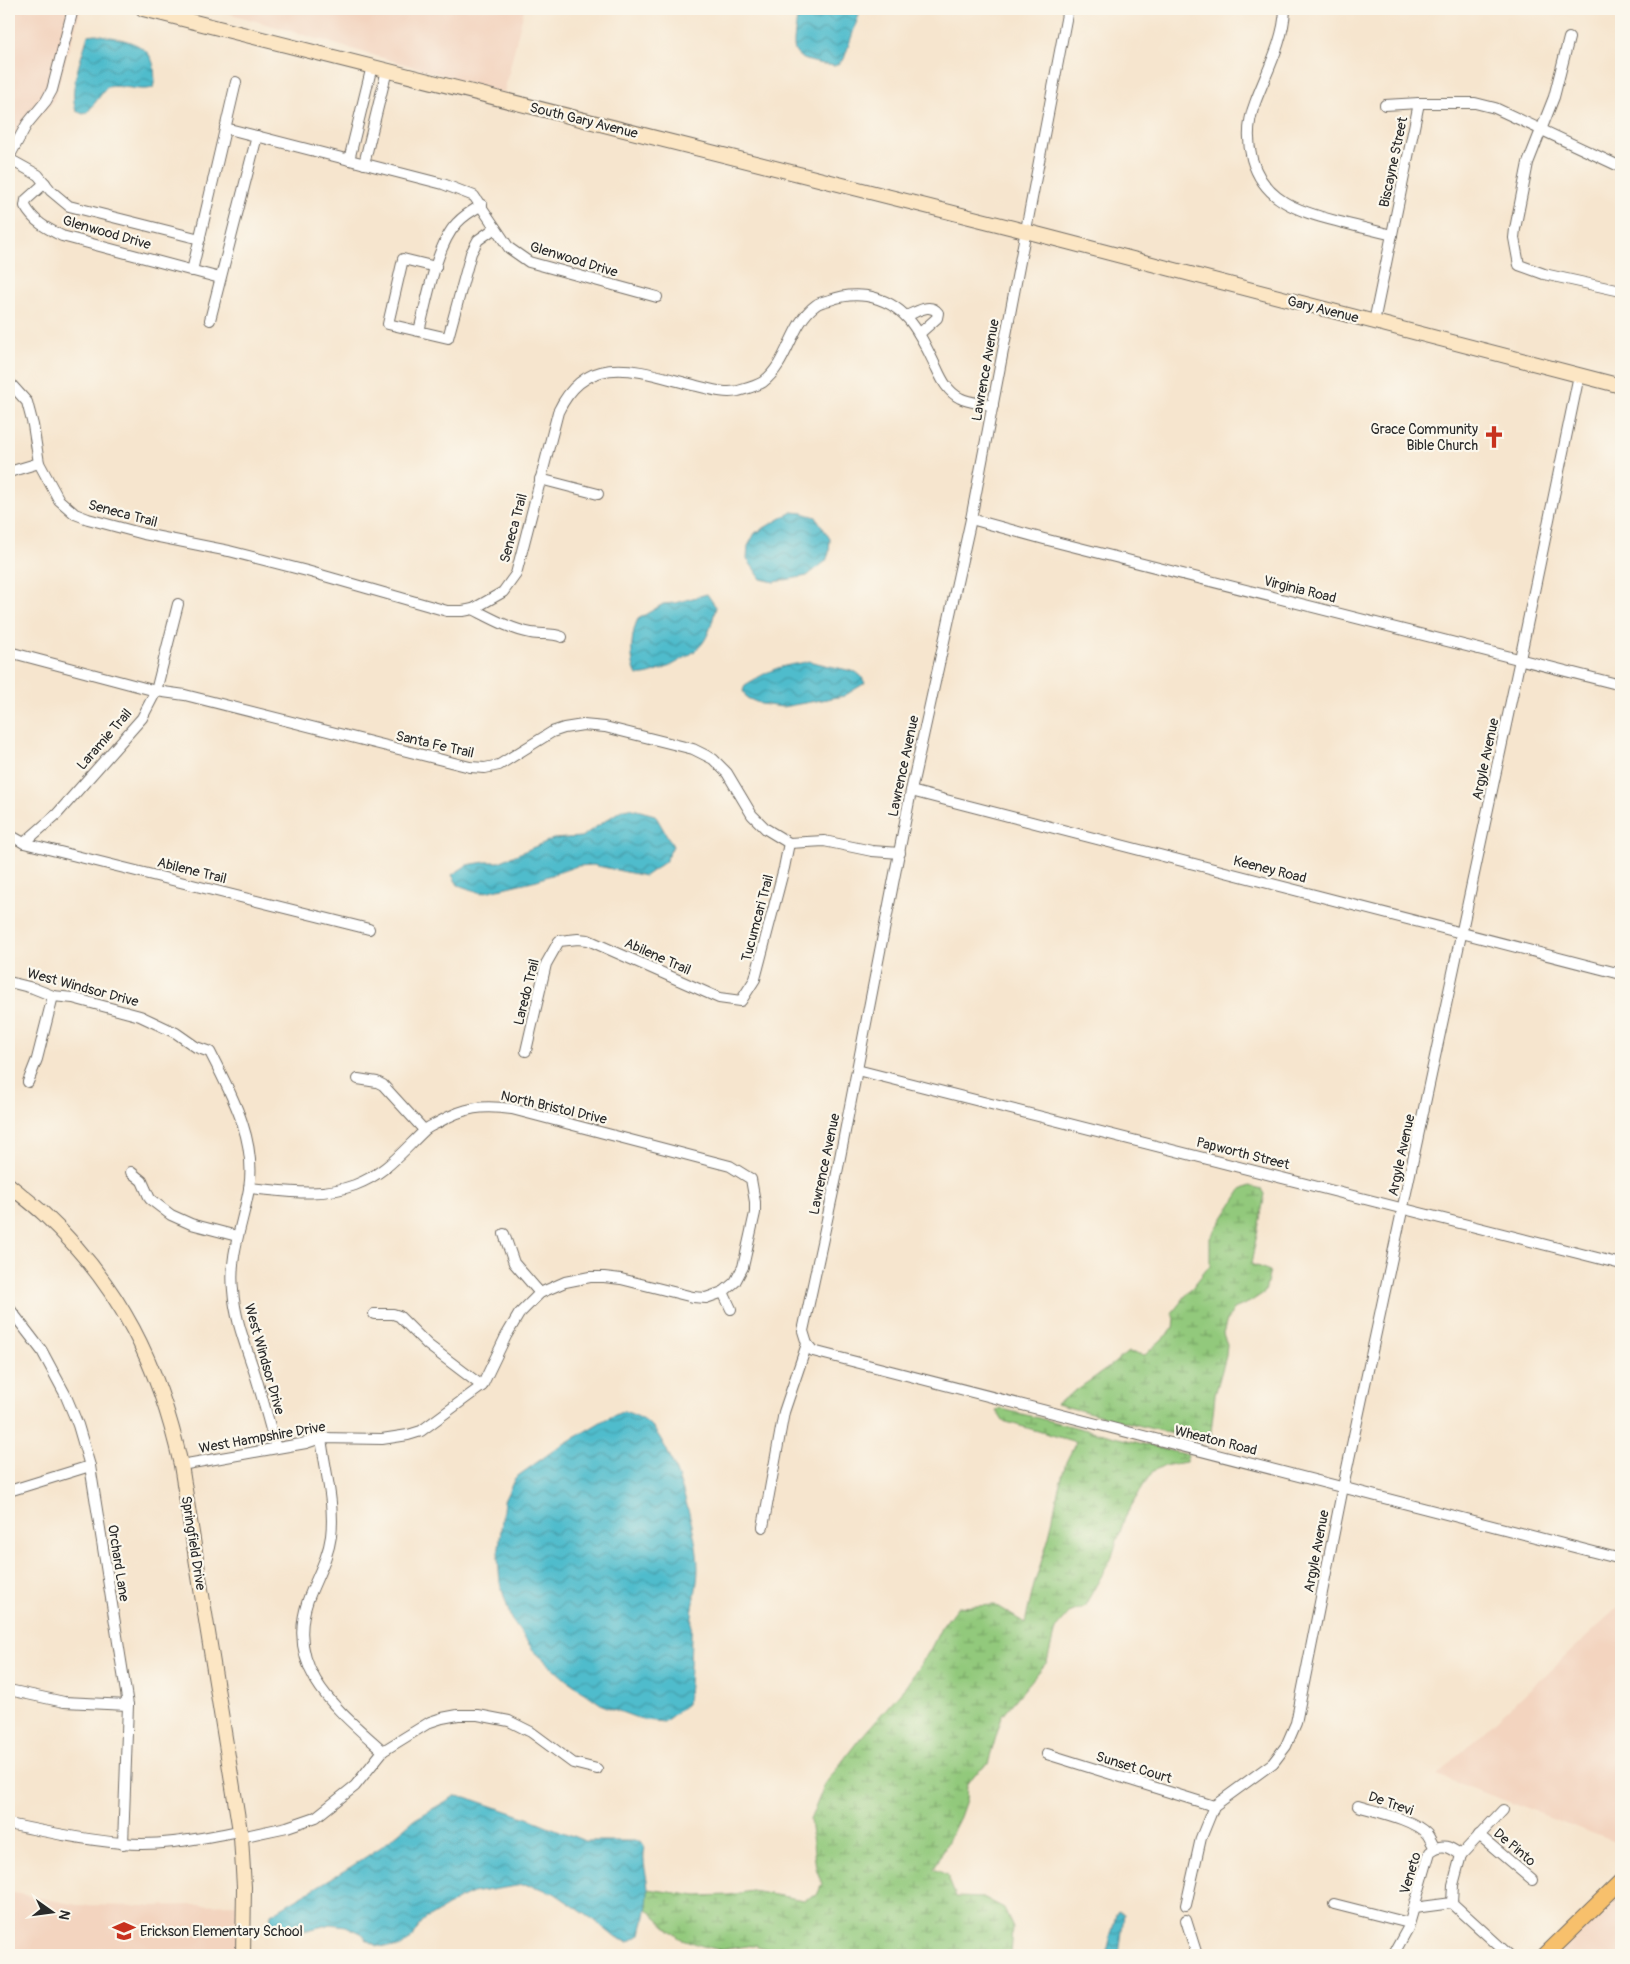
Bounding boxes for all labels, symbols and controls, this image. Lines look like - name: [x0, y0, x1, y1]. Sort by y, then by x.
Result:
- street label: South Gary Avenue: [528, 99, 640, 142]
- street label: Biscayne Street: [1376, 115, 1411, 209]
- street label: Glenwood Drive: [61, 212, 153, 253]
- street label: Glenwood Drive: [528, 238, 620, 281]
- street label: Gary Avenue: [1285, 292, 1360, 327]
- street label: Lawrence Avenue: [968, 318, 1003, 422]
- place label: Grace Community Bible Church: [1370, 421, 1478, 454]
- church icon: Grace Community Bible Church: [1481, 424, 1507, 450]
- street label: Seneca Trail: [496, 492, 531, 565]
- street label: Seneca Trail: [86, 496, 159, 531]
- street label: Virginia Road: [1262, 572, 1338, 607]
- street label: Laramie Trail: [73, 705, 136, 773]
- street label: Lawrence Avenue: [884, 714, 923, 818]
- street label: Argyle Avenue: [1469, 716, 1502, 802]
- street label: Santa Fe Trail: [394, 727, 476, 762]
- street label: Keeney Road: [1232, 852, 1308, 887]
- street label: Abilene Trail: [155, 854, 228, 887]
- street label: Tucumcari Trail: [738, 873, 777, 964]
- street label: Abilene Trail: [622, 934, 694, 979]
- street label: Laredo Trail: [510, 957, 543, 1027]
- street label: West Windsor Drive: [25, 964, 141, 1011]
- street label: North Bristol Drive: [499, 1087, 609, 1128]
- street label: Lawrence Avenue: [805, 1112, 844, 1216]
- street label: Argyle Avenue: [1385, 1112, 1418, 1198]
- street label: Papworth Street: [1195, 1134, 1292, 1173]
- street label: West Windsor Drive: [241, 1302, 289, 1417]
- street label: West Hampshire Drive: [197, 1418, 327, 1457]
- street label: Wheaton Road: [1173, 1422, 1259, 1459]
- street label: Springfield Drive: [178, 1495, 209, 1592]
- street label: Argyle Avenue: [1300, 1508, 1333, 1594]
- street label: Orchard Lane: [104, 1523, 133, 1603]
- street label: Sunset Court: [1094, 1748, 1174, 1787]
- street label: De Trevi: [1366, 1788, 1416, 1819]
- street label: De Pinto: [1490, 1825, 1540, 1870]
- street label: Veneto: [1396, 1850, 1425, 1896]
- north arrow: [28, 1886, 78, 1936]
- text: N: [55, 1908, 74, 1922]
- school or university icon: Erickson Elementary School: [111, 1918, 137, 1944]
- place label: Erickson Elementary School: [140, 1923, 303, 1940]

